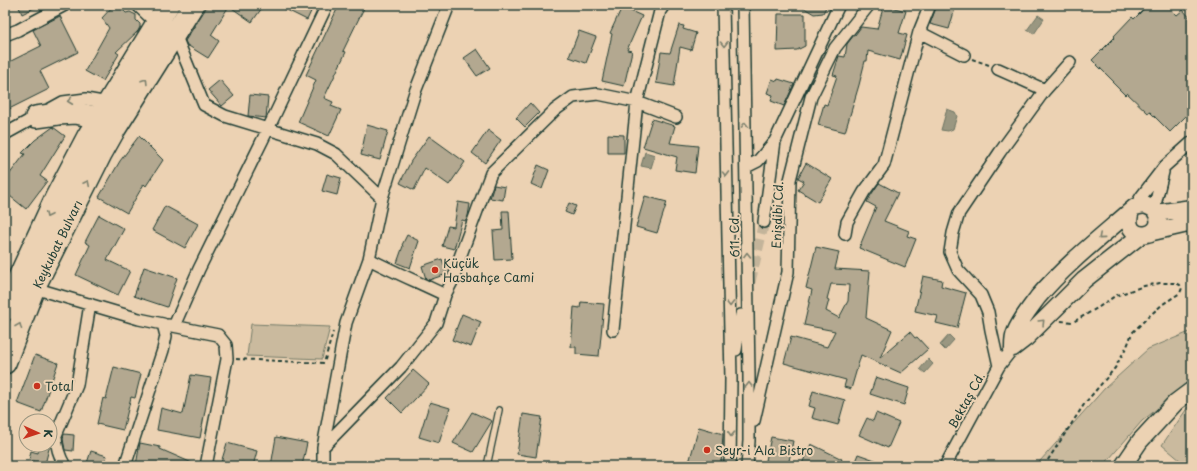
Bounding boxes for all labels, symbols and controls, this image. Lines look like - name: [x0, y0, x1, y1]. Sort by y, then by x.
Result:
- one-way arrow: [720, 41, 728, 47]
- one-way arrow: [140, 78, 148, 85]
- one-way arrow: [67, 96, 73, 105]
- one-way arrow: [741, 122, 749, 128]
- one-way arrow: [722, 171, 731, 177]
- one-way arrow: [82, 180, 90, 188]
- street label: Enişdibi Cd.: [767, 181, 787, 249]
- street label: Keykubat Bulvarı: [28, 197, 86, 291]
- one-way arrow: [45, 210, 53, 218]
- street label: 611. Cd.: [725, 214, 743, 258]
- one-way arrow: [1099, 232, 1106, 239]
- one-way arrow: [743, 252, 751, 258]
- place label: Küçük Hasbahçe Cami: [443, 254, 534, 286]
- marker: Küçük Hasbahçe Cami: [430, 265, 440, 275]
- one-way arrow: [725, 301, 734, 307]
- one-way arrow: [1037, 319, 1045, 327]
- one-way arrow: [15, 323, 23, 330]
- street label: Bektaş Cd.: [943, 369, 989, 431]
- place label: Total: [45, 377, 74, 395]
- marker: Total: [32, 381, 42, 391]
- one-way arrow: [745, 382, 753, 388]
- north arrow: [18, 413, 58, 453]
- text: K: [40, 429, 57, 438]
- one-way arrow: [727, 431, 736, 437]
- place label: Seyr-i Ala Bistro: [715, 441, 813, 459]
- marker: Seyr-i Ala Bistro: [702, 445, 712, 455]

